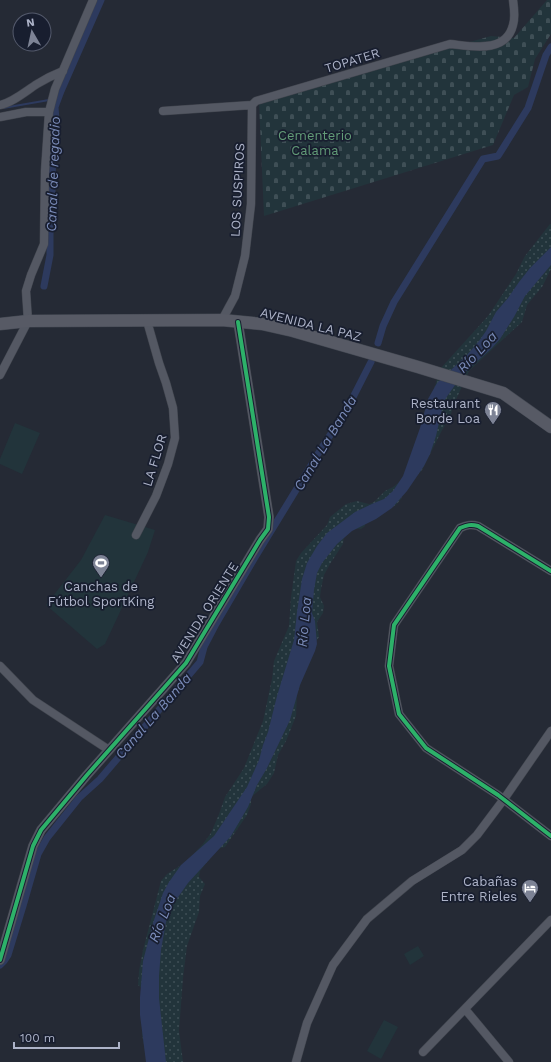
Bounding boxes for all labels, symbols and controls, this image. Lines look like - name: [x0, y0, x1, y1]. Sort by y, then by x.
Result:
- north arrow: [12, 12, 52, 52]
- text: N: [25, 16, 36, 30]
- street label: TOPATER: [323, 45, 382, 76]
- water label: Canal de regadio: [43, 116, 63, 232]
- park label: Cementerio Calama: [278, 128, 352, 158]
- street label: LOS SUSPIROS: [228, 143, 247, 237]
- street label: AVENIDA LA PAZ: [259, 305, 363, 344]
- water label: Río Loa: [454, 328, 500, 376]
- water label: Canal La Banda: [290, 392, 360, 493]
- place label: Restaurant Borde Loa: [411, 396, 481, 426]
- restaurant icon: Restaurant Borde Loa: [483, 400, 503, 425]
- street label: LA FLOR: [139, 432, 170, 488]
- sports icon: Canchas de Fútbol SportKing: [91, 553, 111, 578]
- street label: AVENIDA ORIENTE: [167, 559, 241, 665]
- place label: Canchas de Fútbol SportKing: [48, 579, 154, 609]
- water label: Río Loa: [294, 596, 314, 648]
- water label: Canal La Banda: [112, 670, 195, 762]
- place label: Cabañas Entre Rieles: [440, 874, 517, 904]
- hotel icon: Cabañas Entre Rieles: [520, 878, 540, 903]
- water label: Río Loa: [145, 891, 179, 944]
- scale bar: [14, 1024, 119, 1050]
- text: 100 m: [20, 1031, 55, 1045]

